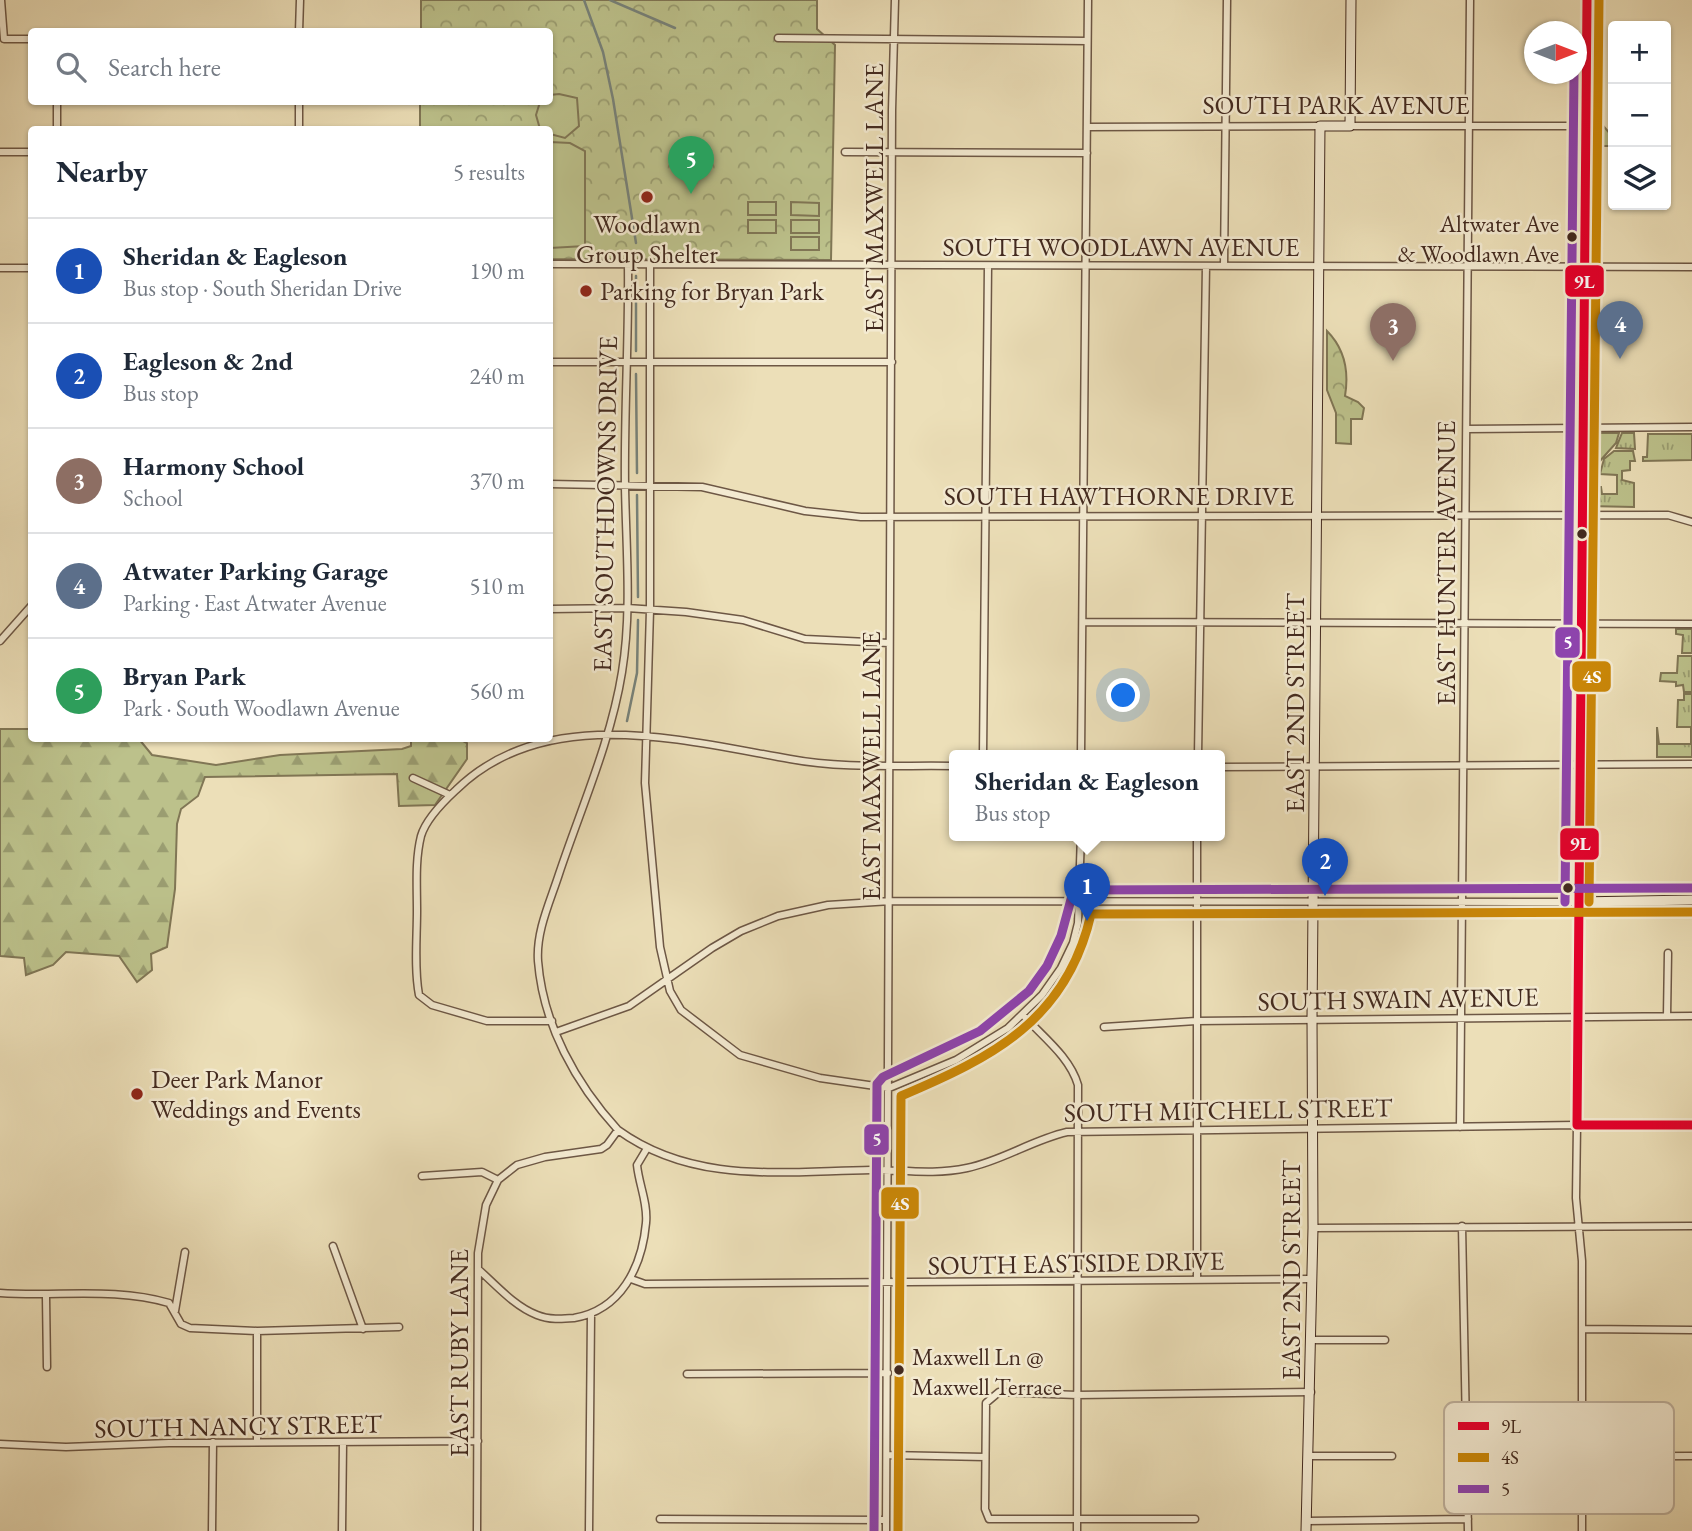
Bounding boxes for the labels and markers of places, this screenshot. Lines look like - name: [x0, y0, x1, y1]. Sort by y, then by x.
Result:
- pin: 5: [668, 136, 714, 194]
- marker: Woodlawn Group Shelter: [639, 189, 655, 205]
- place label: Woodlawn Group Shelter: [576, 207, 718, 271]
- place label: Altwater Ave & Woodlawn Ave: [1398, 208, 1559, 269]
- marker: Altwater Ave & Woodlawn Ave: [1565, 230, 1579, 244]
- place label: Parking for Bryan Park: [600, 274, 825, 308]
- marker: Parking for Bryan Park: [578, 283, 594, 299]
- pin: 4: [1597, 301, 1643, 359]
- pin: 3: [1370, 303, 1416, 361]
- unlabelled marker: [1575, 527, 1589, 541]
- pin: 2: [1302, 838, 1348, 896]
- pin: 1: [1064, 863, 1110, 921]
- unlabelled marker: [1561, 881, 1575, 895]
- place label: Deer Park Manor Weddings and Events: [151, 1062, 361, 1126]
- marker: Deer Park Manor Weddings and Events: [129, 1086, 145, 1102]
- place label: Maxwell Ln @ Maxwell Terrace: [912, 1341, 1062, 1402]
- marker: Maxwell Ln @ Maxwell Terrace: [892, 1363, 906, 1377]

